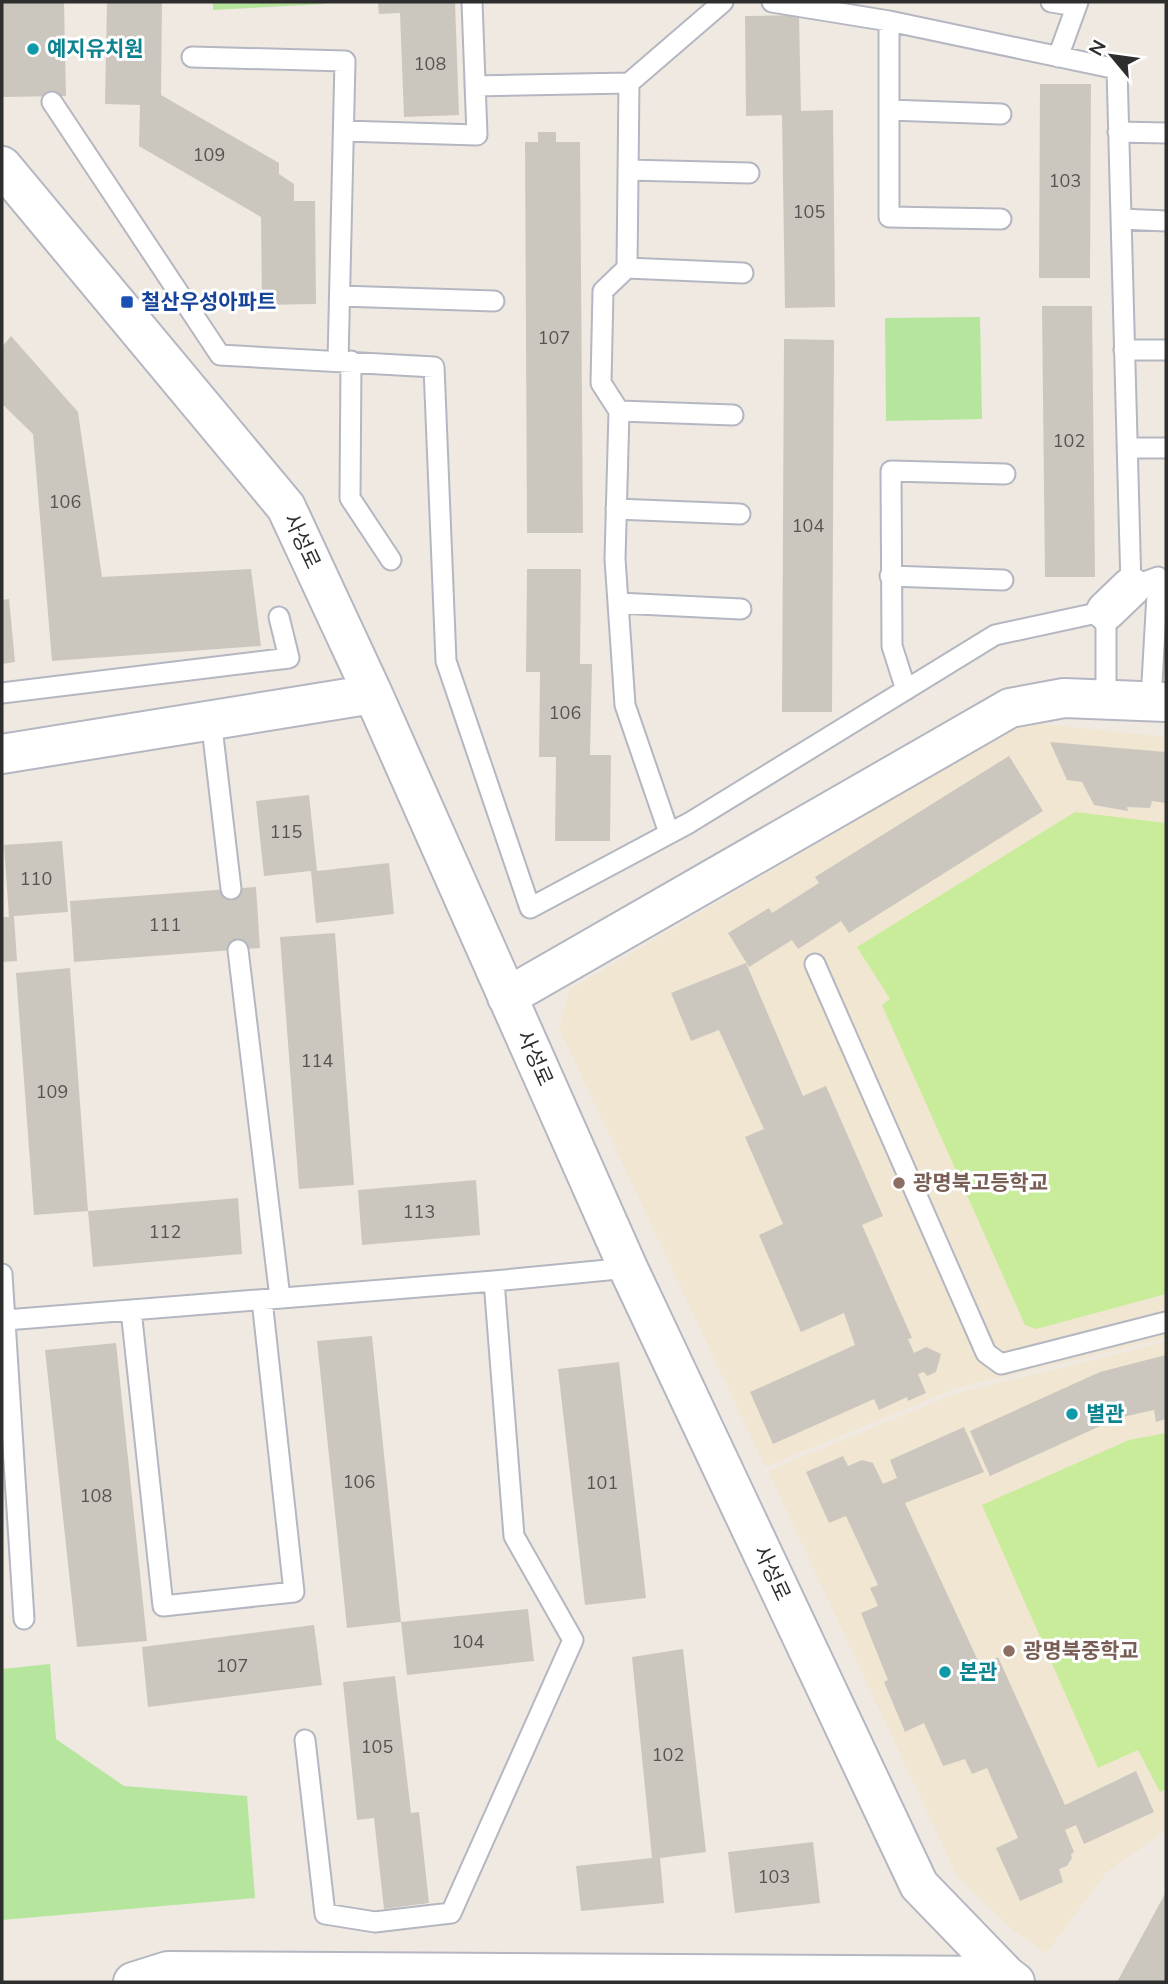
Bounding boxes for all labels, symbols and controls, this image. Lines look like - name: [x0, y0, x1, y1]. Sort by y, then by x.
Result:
- north arrow: [1077, 21, 1147, 91]
- place label: 예지유치원: [47, 35, 144, 63]
- text: N: [1083, 36, 1113, 61]
- marker: 예지유치원: [25, 41, 41, 57]
- house number: 108: [414, 52, 446, 76]
- house number: 109: [193, 143, 225, 167]
- house number: 103: [1049, 169, 1081, 193]
- house number: 105: [793, 200, 825, 224]
- place label: 철산우성아파트: [141, 288, 276, 316]
- marker: 철산우성아파트: [119, 294, 135, 310]
- house number: 107: [538, 326, 570, 350]
- house number: 102: [1053, 429, 1085, 453]
- house number: 106: [49, 490, 81, 514]
- street label: 사성로: [277, 509, 327, 573]
- house number: 104: [792, 514, 824, 538]
- house number: 106: [549, 701, 581, 725]
- house number: 115: [270, 820, 302, 844]
- house number: 110: [20, 867, 52, 891]
- house number: 111: [149, 913, 181, 937]
- street label: 사성로: [510, 1026, 560, 1090]
- house number: 114: [301, 1049, 333, 1073]
- house number: 109: [36, 1080, 68, 1104]
- place label: 광명북고등학교: [913, 1169, 1048, 1197]
- marker: 광명북고등학교: [891, 1175, 907, 1191]
- house number: 113: [403, 1200, 435, 1224]
- house number: 112: [149, 1220, 181, 1244]
- place label: 별관: [1086, 1400, 1125, 1428]
- marker: 별관: [1064, 1406, 1080, 1422]
- house number: 106: [343, 1470, 375, 1494]
- house number: 101: [586, 1471, 618, 1495]
- house number: 108: [80, 1484, 112, 1508]
- street label: 사성로: [747, 1541, 797, 1605]
- house number: 104: [452, 1630, 484, 1654]
- place label: 광명북중학교: [1023, 1637, 1139, 1665]
- marker: 광명북중학교: [1001, 1643, 1017, 1659]
- house number: 107: [216, 1654, 248, 1678]
- place label: 본관: [959, 1658, 998, 1686]
- marker: 본관: [937, 1664, 953, 1680]
- house number: 105: [361, 1735, 393, 1759]
- house number: 102: [652, 1743, 684, 1767]
- house number: 103: [758, 1865, 790, 1889]

